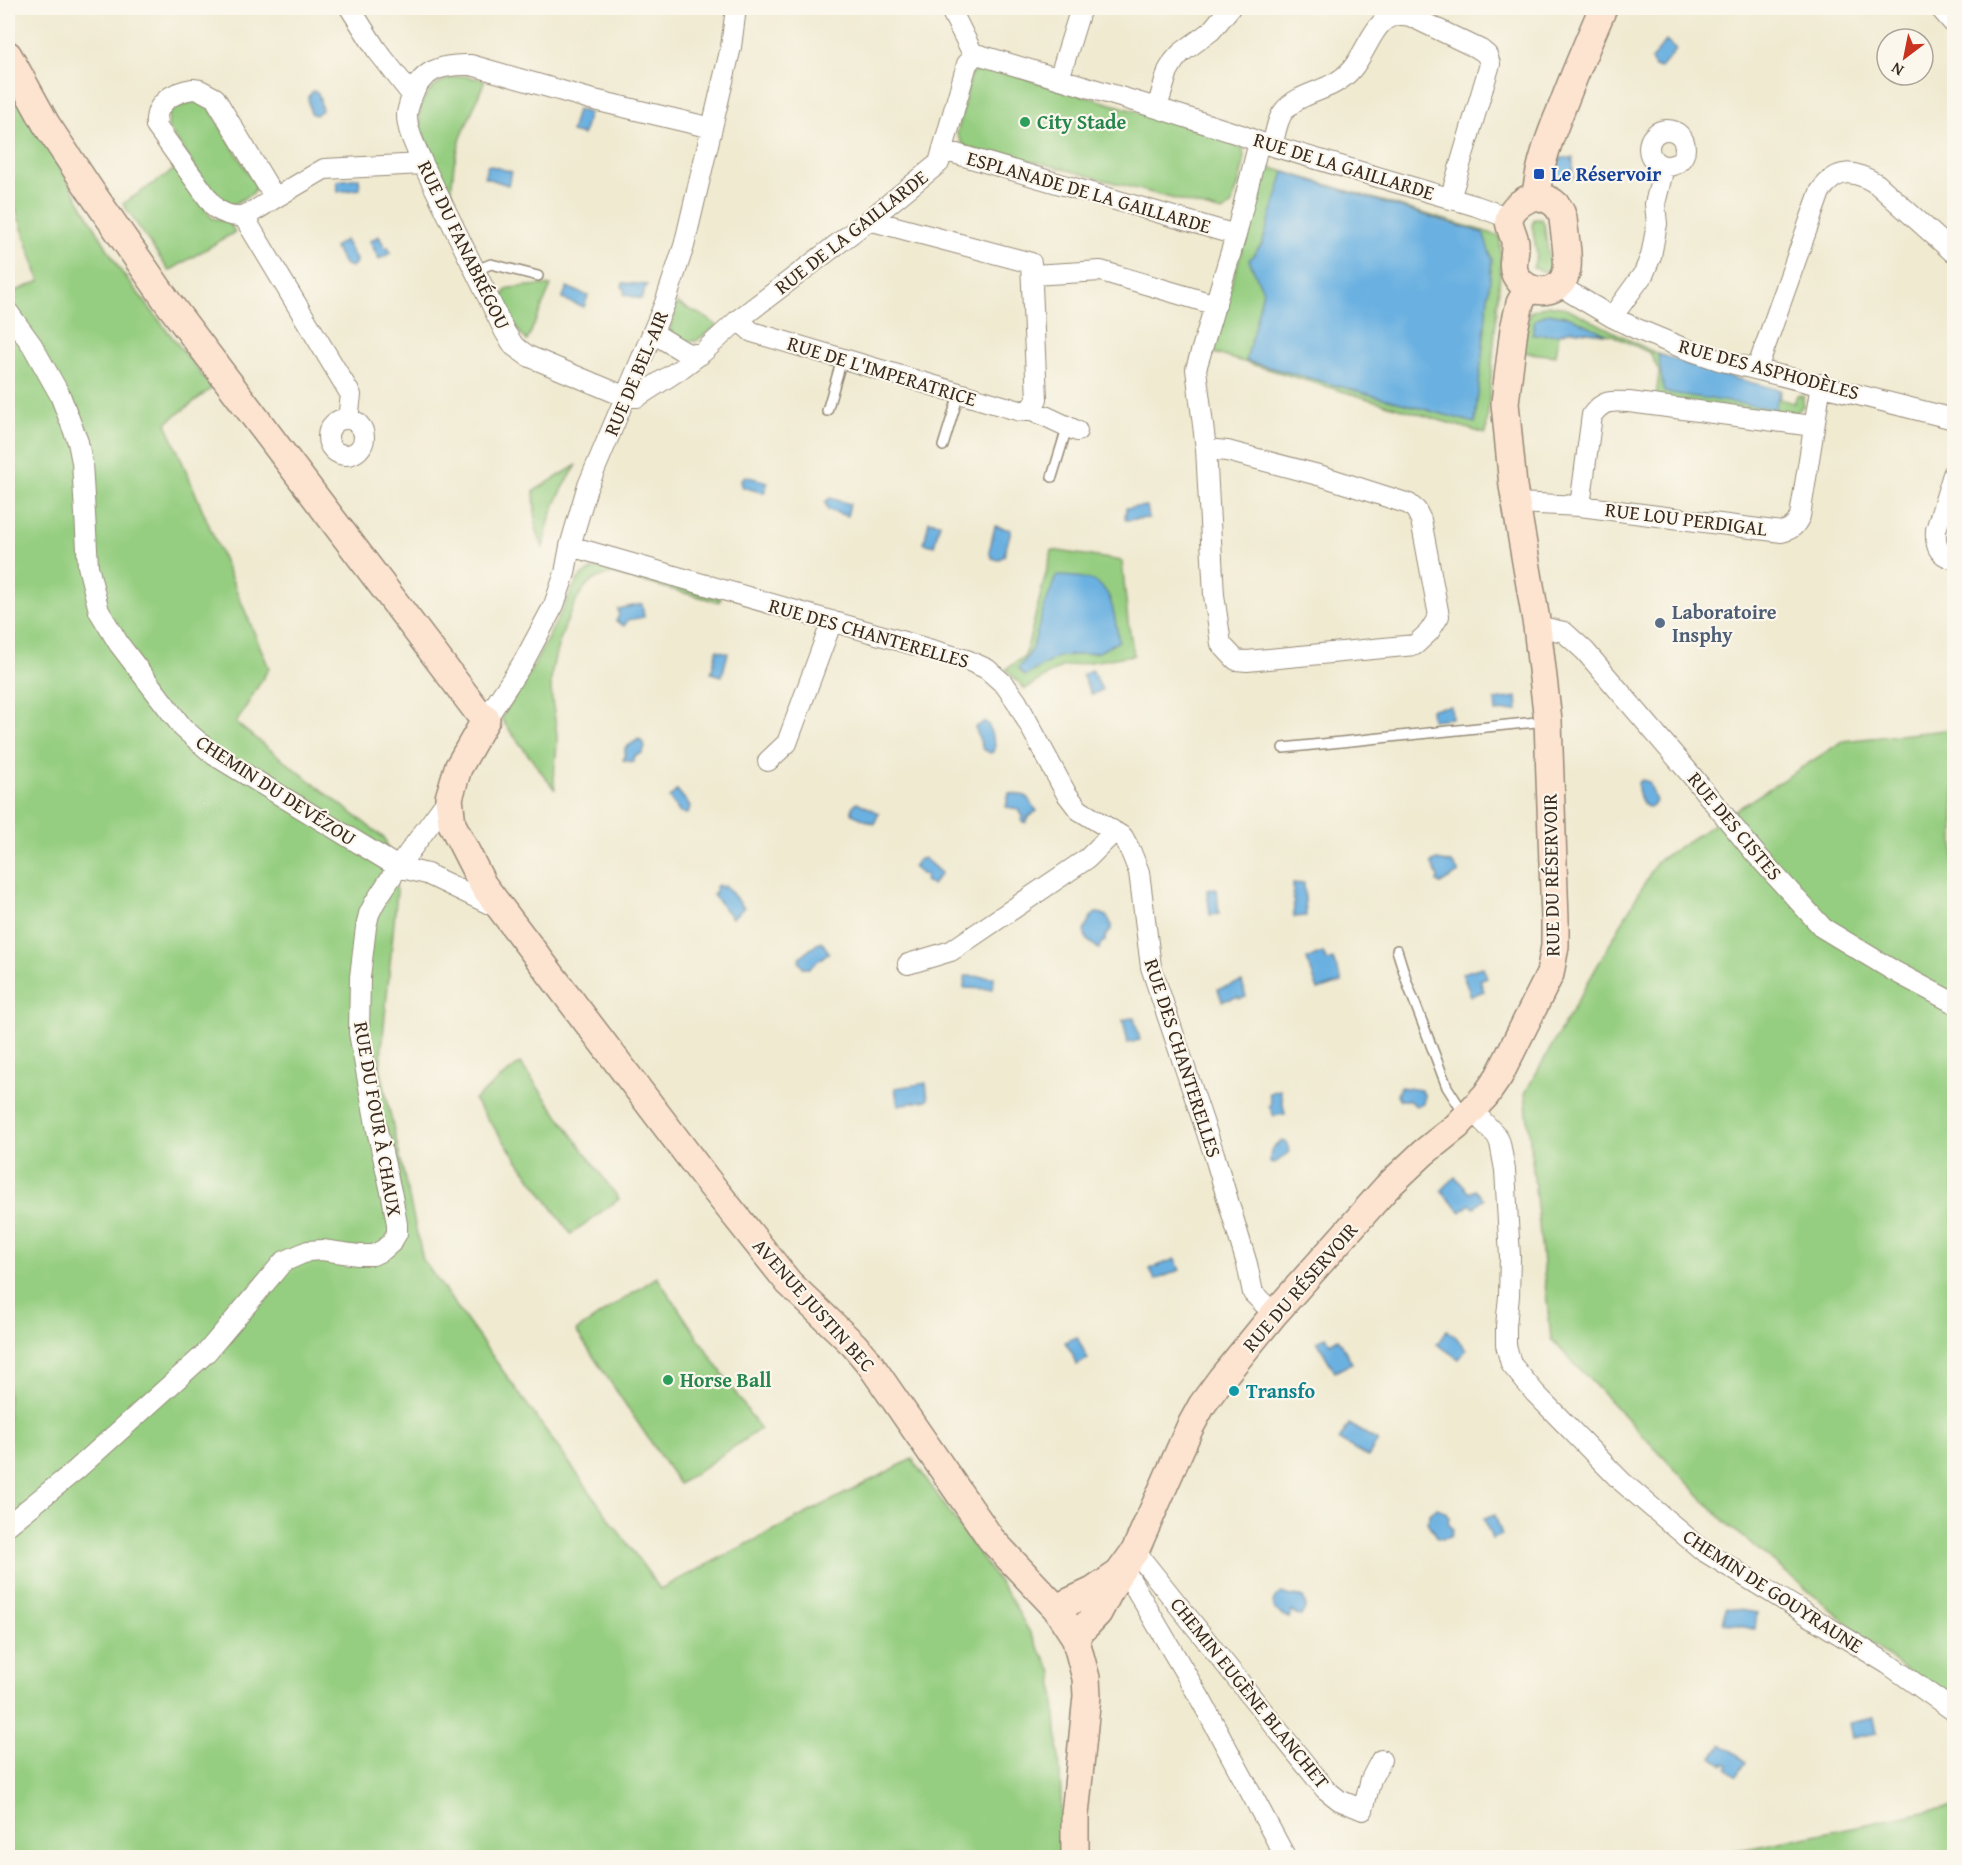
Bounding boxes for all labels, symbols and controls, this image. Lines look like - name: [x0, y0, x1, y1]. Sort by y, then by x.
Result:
- north arrow: [1875, 27, 1935, 87]
- text: N: [1886, 57, 1908, 83]
- place label: City Stade: [1037, 107, 1127, 136]
- marker: City Stade: [1018, 115, 1032, 129]
- street label: RUE DE LA GAILLARDE: [1250, 124, 1438, 207]
- street label: ESPLANADE DE LA GAILLARDE: [964, 143, 1215, 240]
- street label: RUE DU FANABRÉGOU: [411, 155, 518, 334]
- place label: Le Réservoir: [1551, 159, 1661, 188]
- street label: RUE DE LA GAILLARDE: [768, 162, 934, 301]
- marker: Le Réservoir: [1532, 167, 1546, 181]
- street label: RUE DE BEL-AIR: [596, 305, 675, 440]
- street label: RUE DE L'IMPERATRICE: [784, 328, 980, 413]
- street label: RUE DES ASPHODÈLES: [1676, 330, 1863, 407]
- street label: RUE LOU PERDIGAL: [1603, 494, 1769, 543]
- street label: RUE DES CHANTERELLES: [765, 590, 973, 675]
- place label: Laboratoire Insphy: [1672, 597, 1777, 649]
- marker: Laboratoire Insphy: [1653, 616, 1667, 630]
- street label: CHEMIN DU DEVÉZOU: [191, 727, 362, 852]
- street label: RUE DES CISTES: [1681, 765, 1789, 886]
- street label: RUE DU RÉSERVOIR: [1535, 793, 1566, 957]
- street label: RUE DES CHANTERELLES: [1138, 955, 1229, 1161]
- street label: RUE DU FOUR À CHAUX: [347, 1019, 410, 1219]
- street label: RUE DU RÉSERVOIR: [1235, 1215, 1364, 1358]
- street label: AVENUE JUSTIN BEC: [746, 1231, 882, 1378]
- place label: Horse Ball: [680, 1365, 772, 1394]
- marker: Horse Ball: [661, 1373, 675, 1387]
- place label: Transfo: [1246, 1376, 1315, 1405]
- marker: Transfo: [1227, 1384, 1241, 1398]
- street label: CHEMIN DE GOUYRAUNE: [1678, 1521, 1869, 1660]
- street label: CHEMIN EUGÈNE BLANCHET: [1164, 1591, 1337, 1795]

